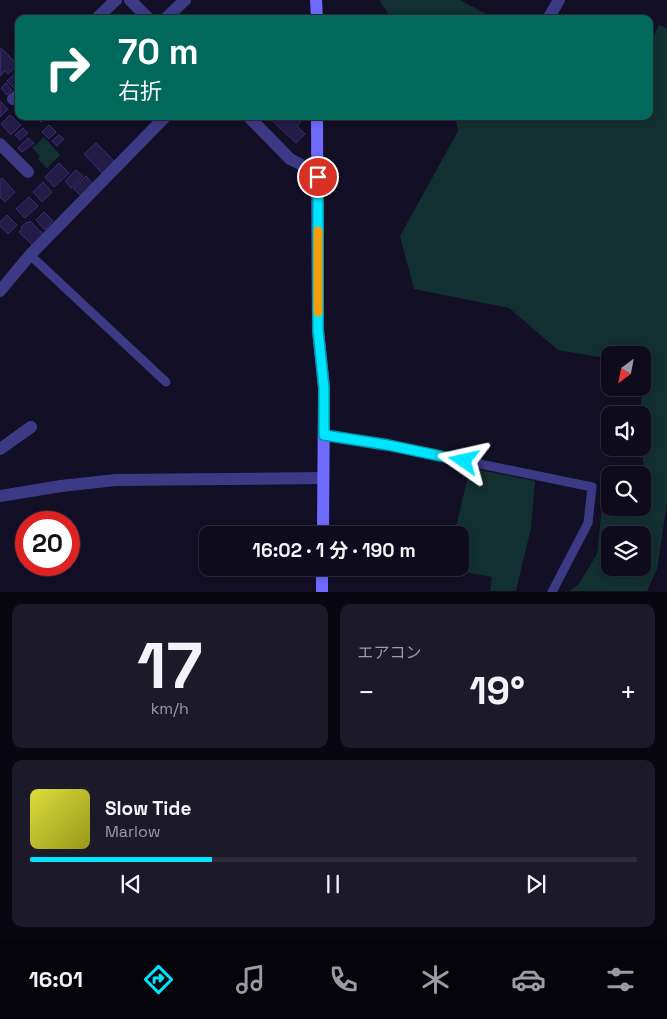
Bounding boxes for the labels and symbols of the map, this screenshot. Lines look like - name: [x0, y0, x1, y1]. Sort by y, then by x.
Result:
- pin: [297, 156, 339, 198]
- north arrow: [601, 346, 651, 396]
- position arrow: [437, 434, 489, 486]
- speed limit sign: 20: [15, 511, 80, 576]

